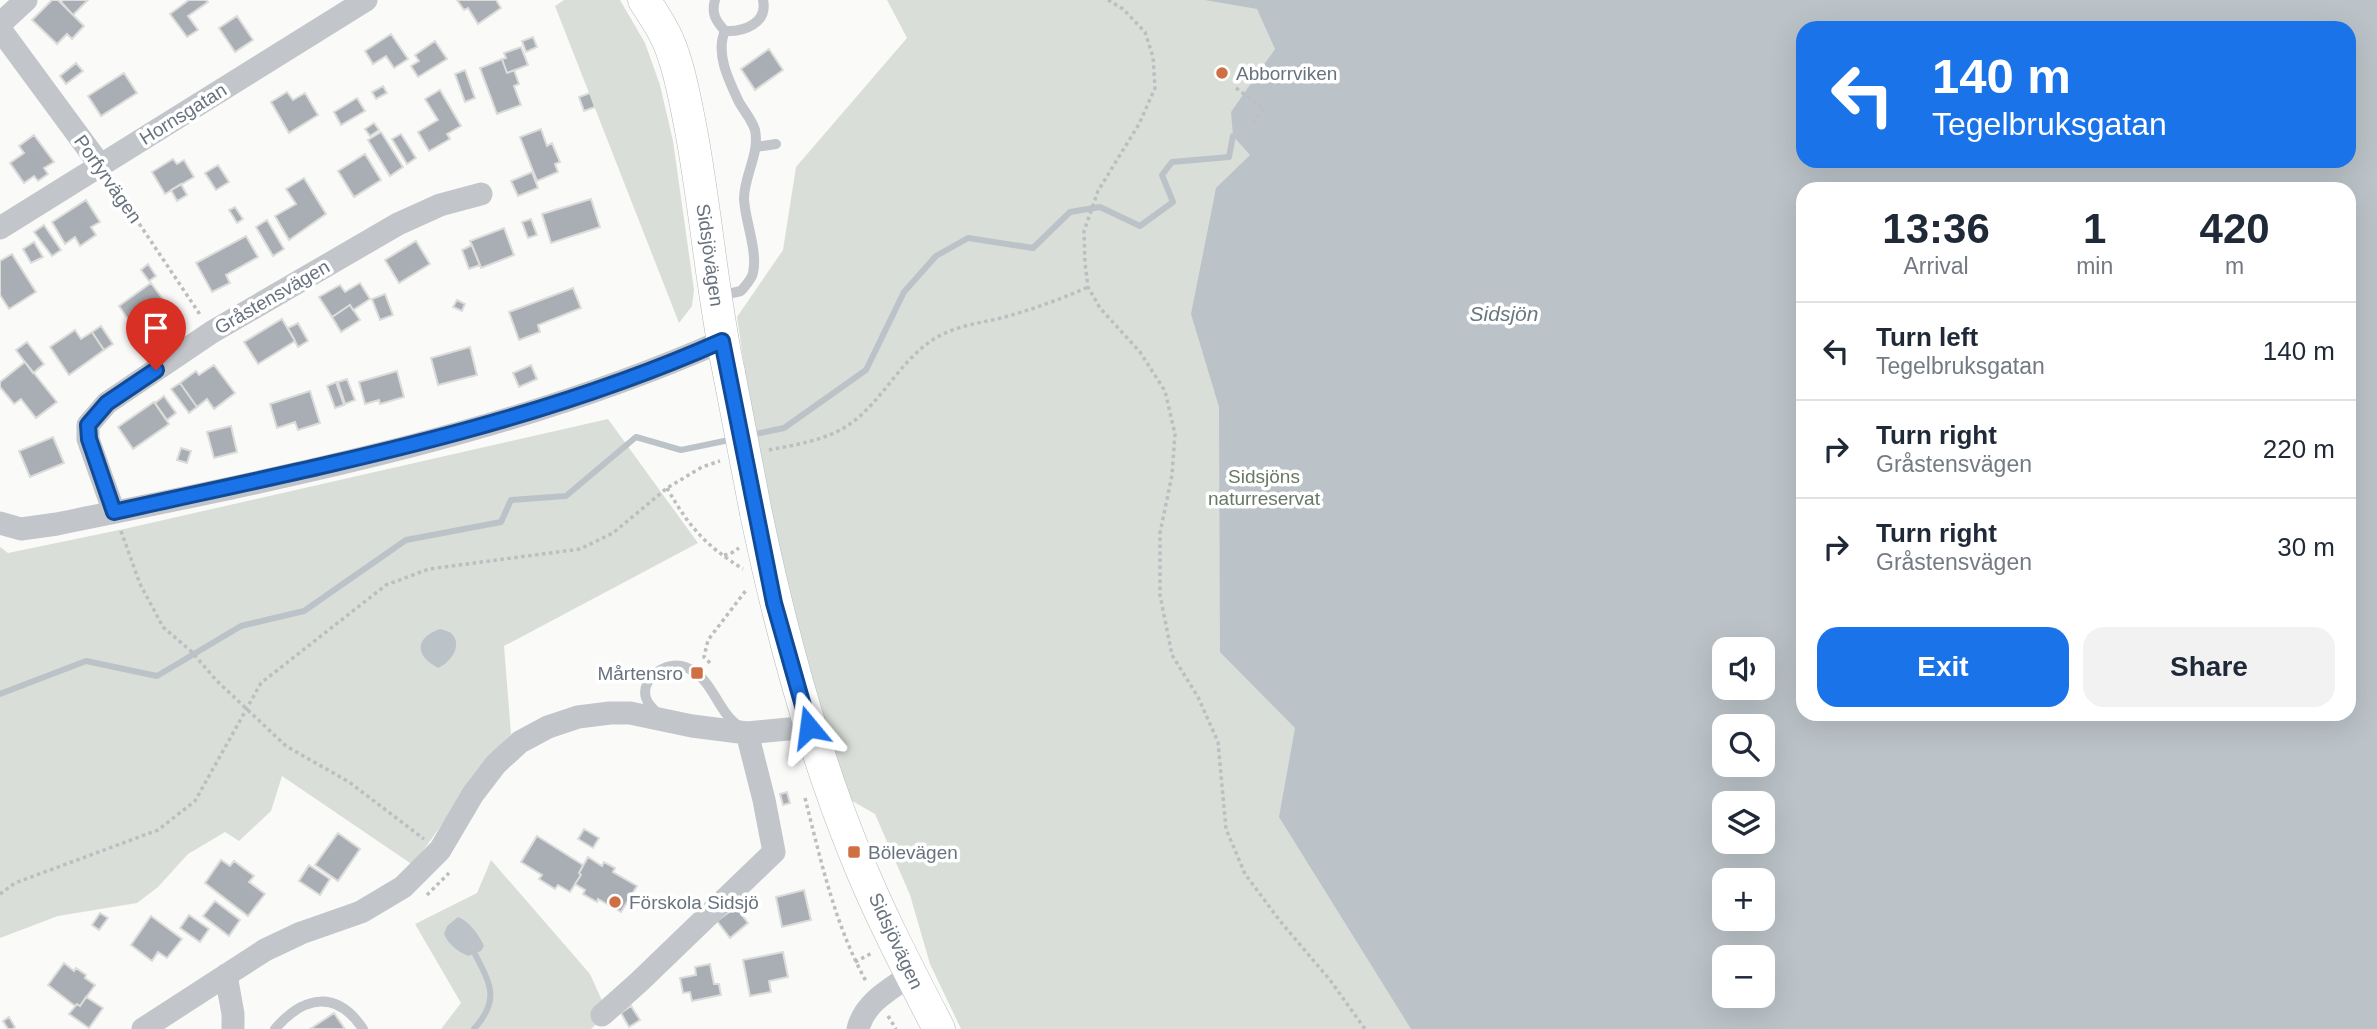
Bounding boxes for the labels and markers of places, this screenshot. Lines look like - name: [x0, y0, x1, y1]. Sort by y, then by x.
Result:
- place label: Abborrviken: [1236, 63, 1337, 84]
- marker: Abborrviken: [1214, 65, 1230, 81]
- pin: [126, 298, 186, 370]
- place label: Mårtensro: [597, 663, 683, 684]
- marker: Mårtensro: [689, 665, 705, 681]
- place label: Bölevägen: [868, 842, 958, 863]
- marker: Bölevägen: [846, 844, 862, 860]
- place label: Förskola Sidsjö: [629, 892, 759, 913]
- marker: Förskola Sidsjö: [607, 894, 623, 910]

